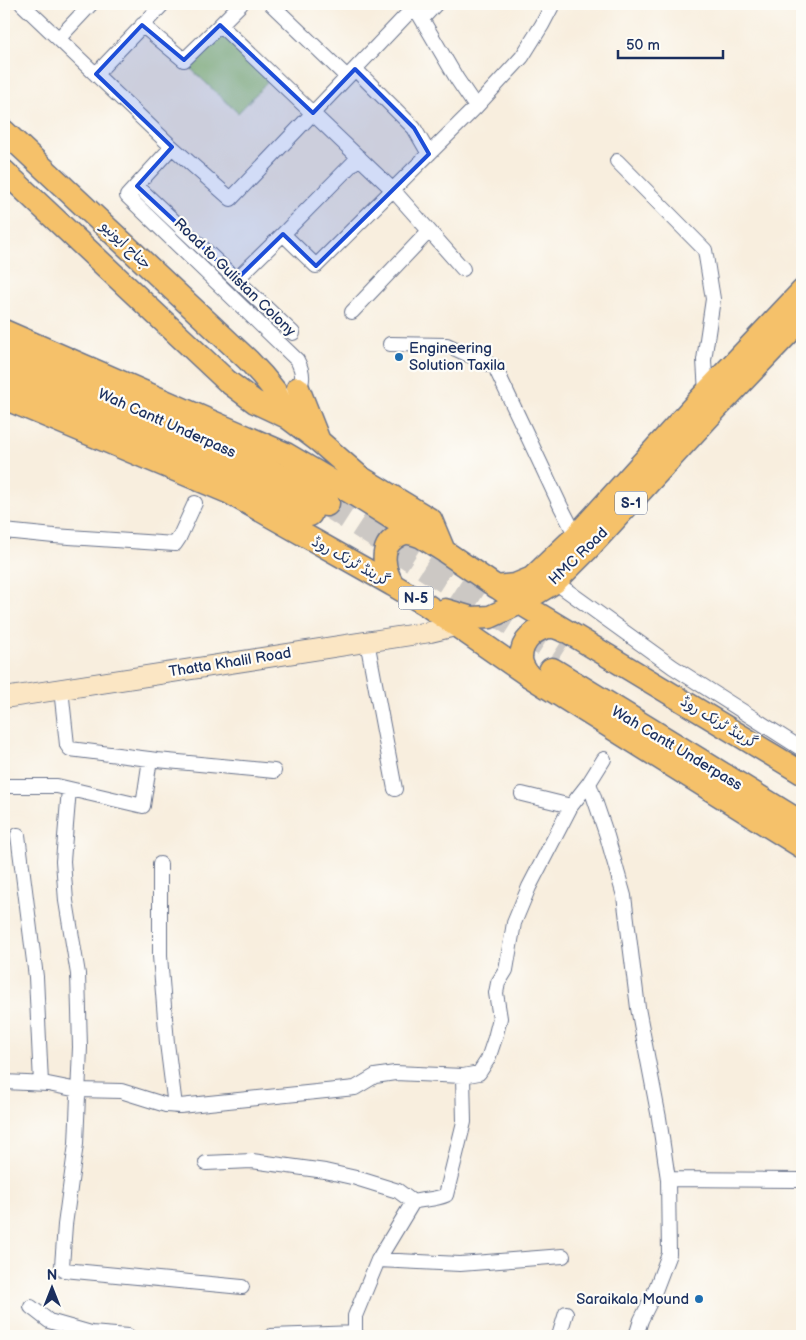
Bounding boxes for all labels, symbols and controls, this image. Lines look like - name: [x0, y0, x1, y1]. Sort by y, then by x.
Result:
- scale bar: [618, 28, 724, 60]
- text: 50 m: [626, 36, 660, 55]
- street label: Road to Gulistan Colony: [170, 214, 300, 341]
- street label: جناح ایونیو: [95, 216, 155, 274]
- place label: Engineering Solution Taxila: [409, 339, 505, 375]
- marker: Engineering Solution Taxila: [393, 351, 405, 363]
- street label: Wah Cantt Underpass: [95, 384, 239, 463]
- road number: S-1: [615, 492, 647, 514]
- street label: HMC Road: [545, 524, 612, 589]
- street label: گرینڈ ٹرنک روڈ: [308, 532, 393, 591]
- road number: N-5: [398, 586, 434, 610]
- street label: Thatta Khalil Road: [168, 643, 293, 682]
- street label: گرینڈ ٹرنک روڈ: [677, 692, 761, 753]
- street label: Wah Cantt Underpass: [608, 702, 746, 795]
- north arrow: [28, 1262, 78, 1312]
- text: N: [47, 1267, 57, 1284]
- place label: Saraikala Mound: [576, 1290, 689, 1309]
- marker: Saraikala Mound: [693, 1293, 705, 1305]

